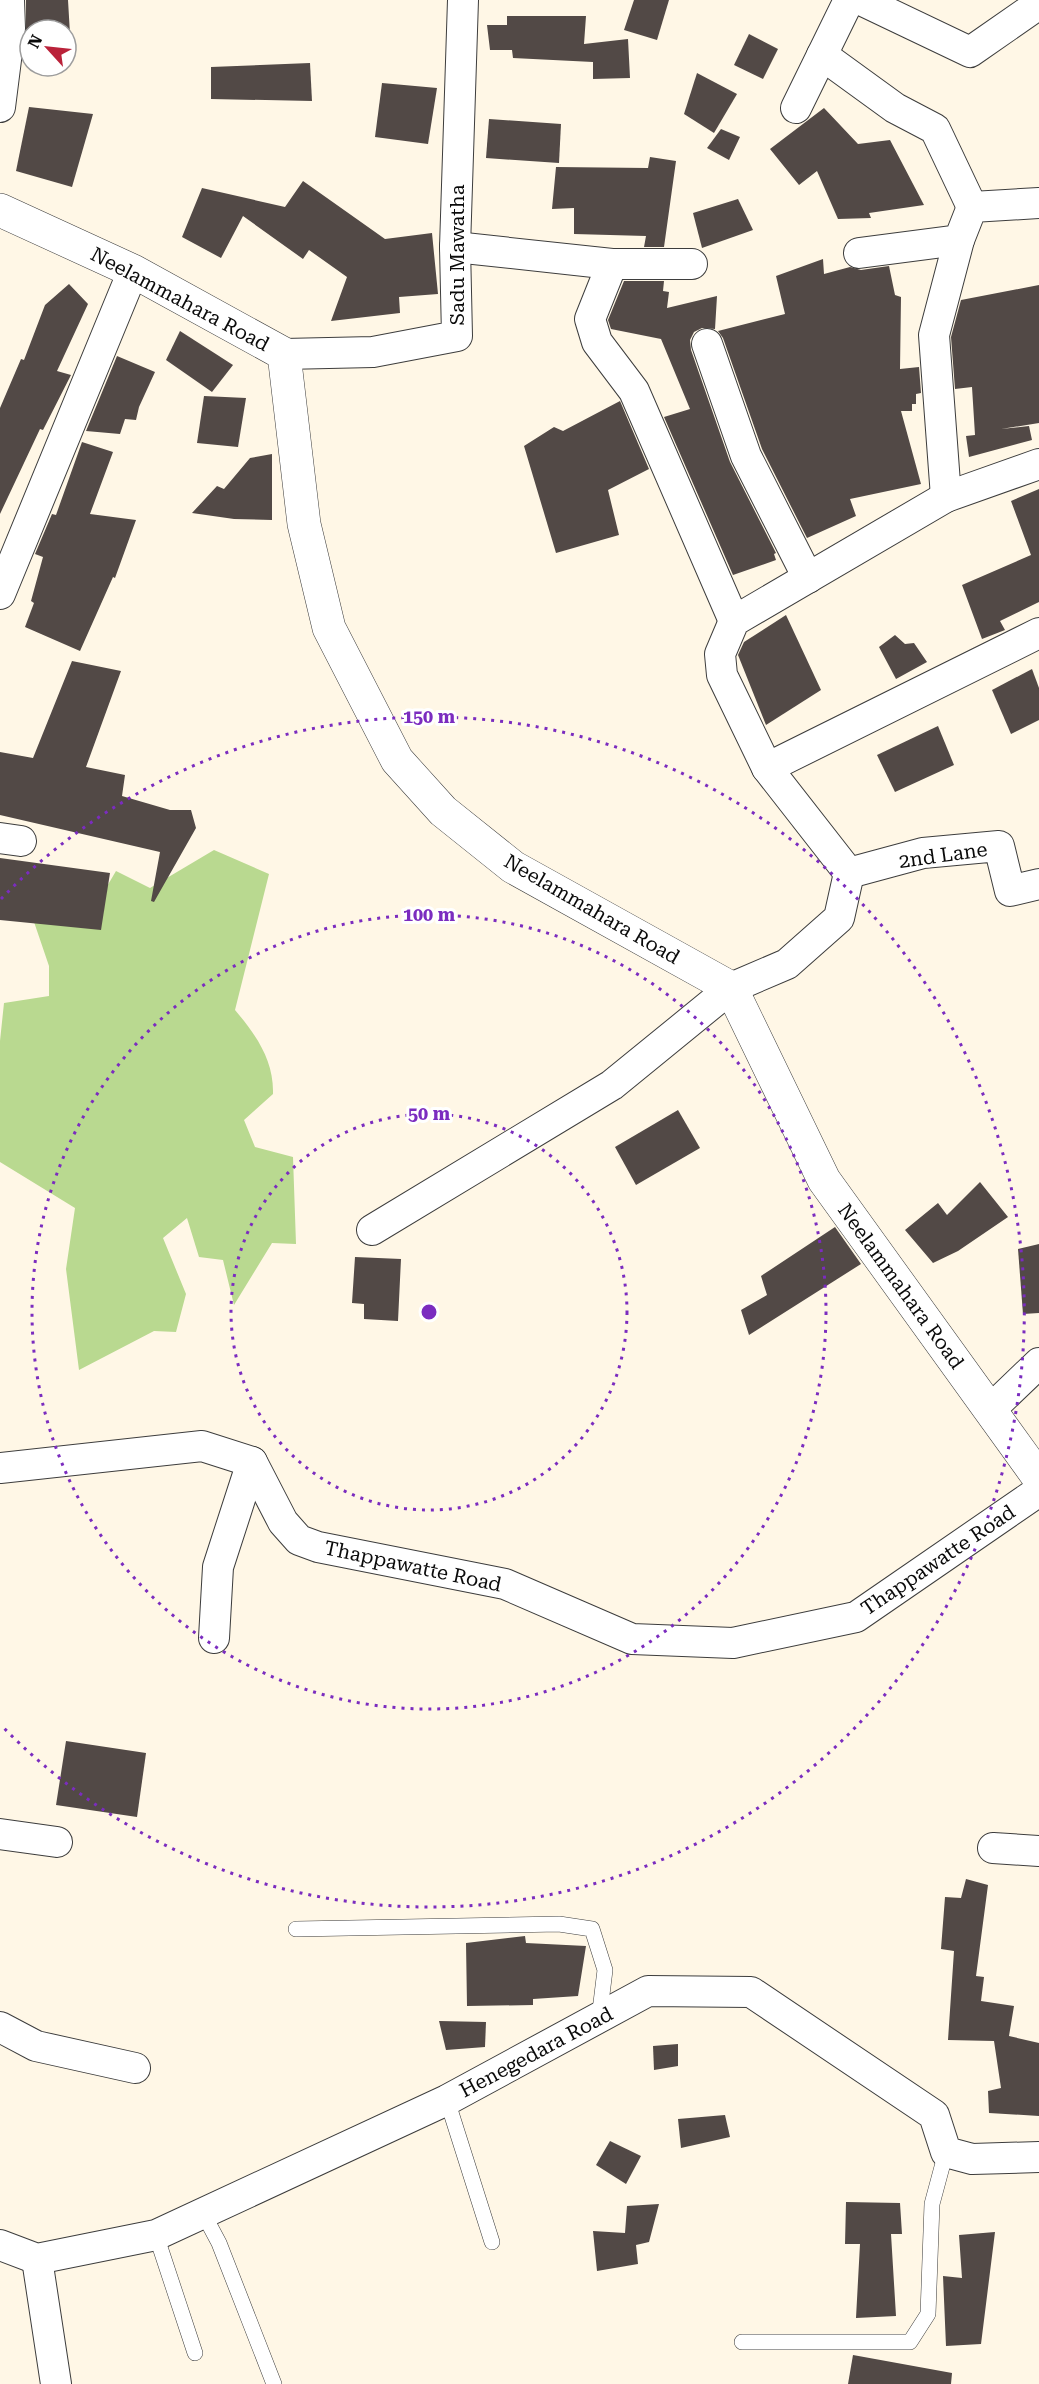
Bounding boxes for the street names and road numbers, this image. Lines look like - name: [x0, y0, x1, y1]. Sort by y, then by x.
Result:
- street label: Sadu Mawatha: [445, 184, 469, 325]
- street label: Neelammahara Road: [87, 242, 274, 356]
- street label: 2nd Lane: [897, 837, 989, 873]
- street label: Neelammahara Road: [500, 849, 684, 969]
- street label: Neelammahara Road: [833, 1199, 969, 1374]
- street label: Thappawatte Road: [856, 1499, 1020, 1620]
- street label: Thappawatte Road: [322, 1535, 504, 1597]
- street label: Henegedara Road: [455, 2001, 617, 2102]

